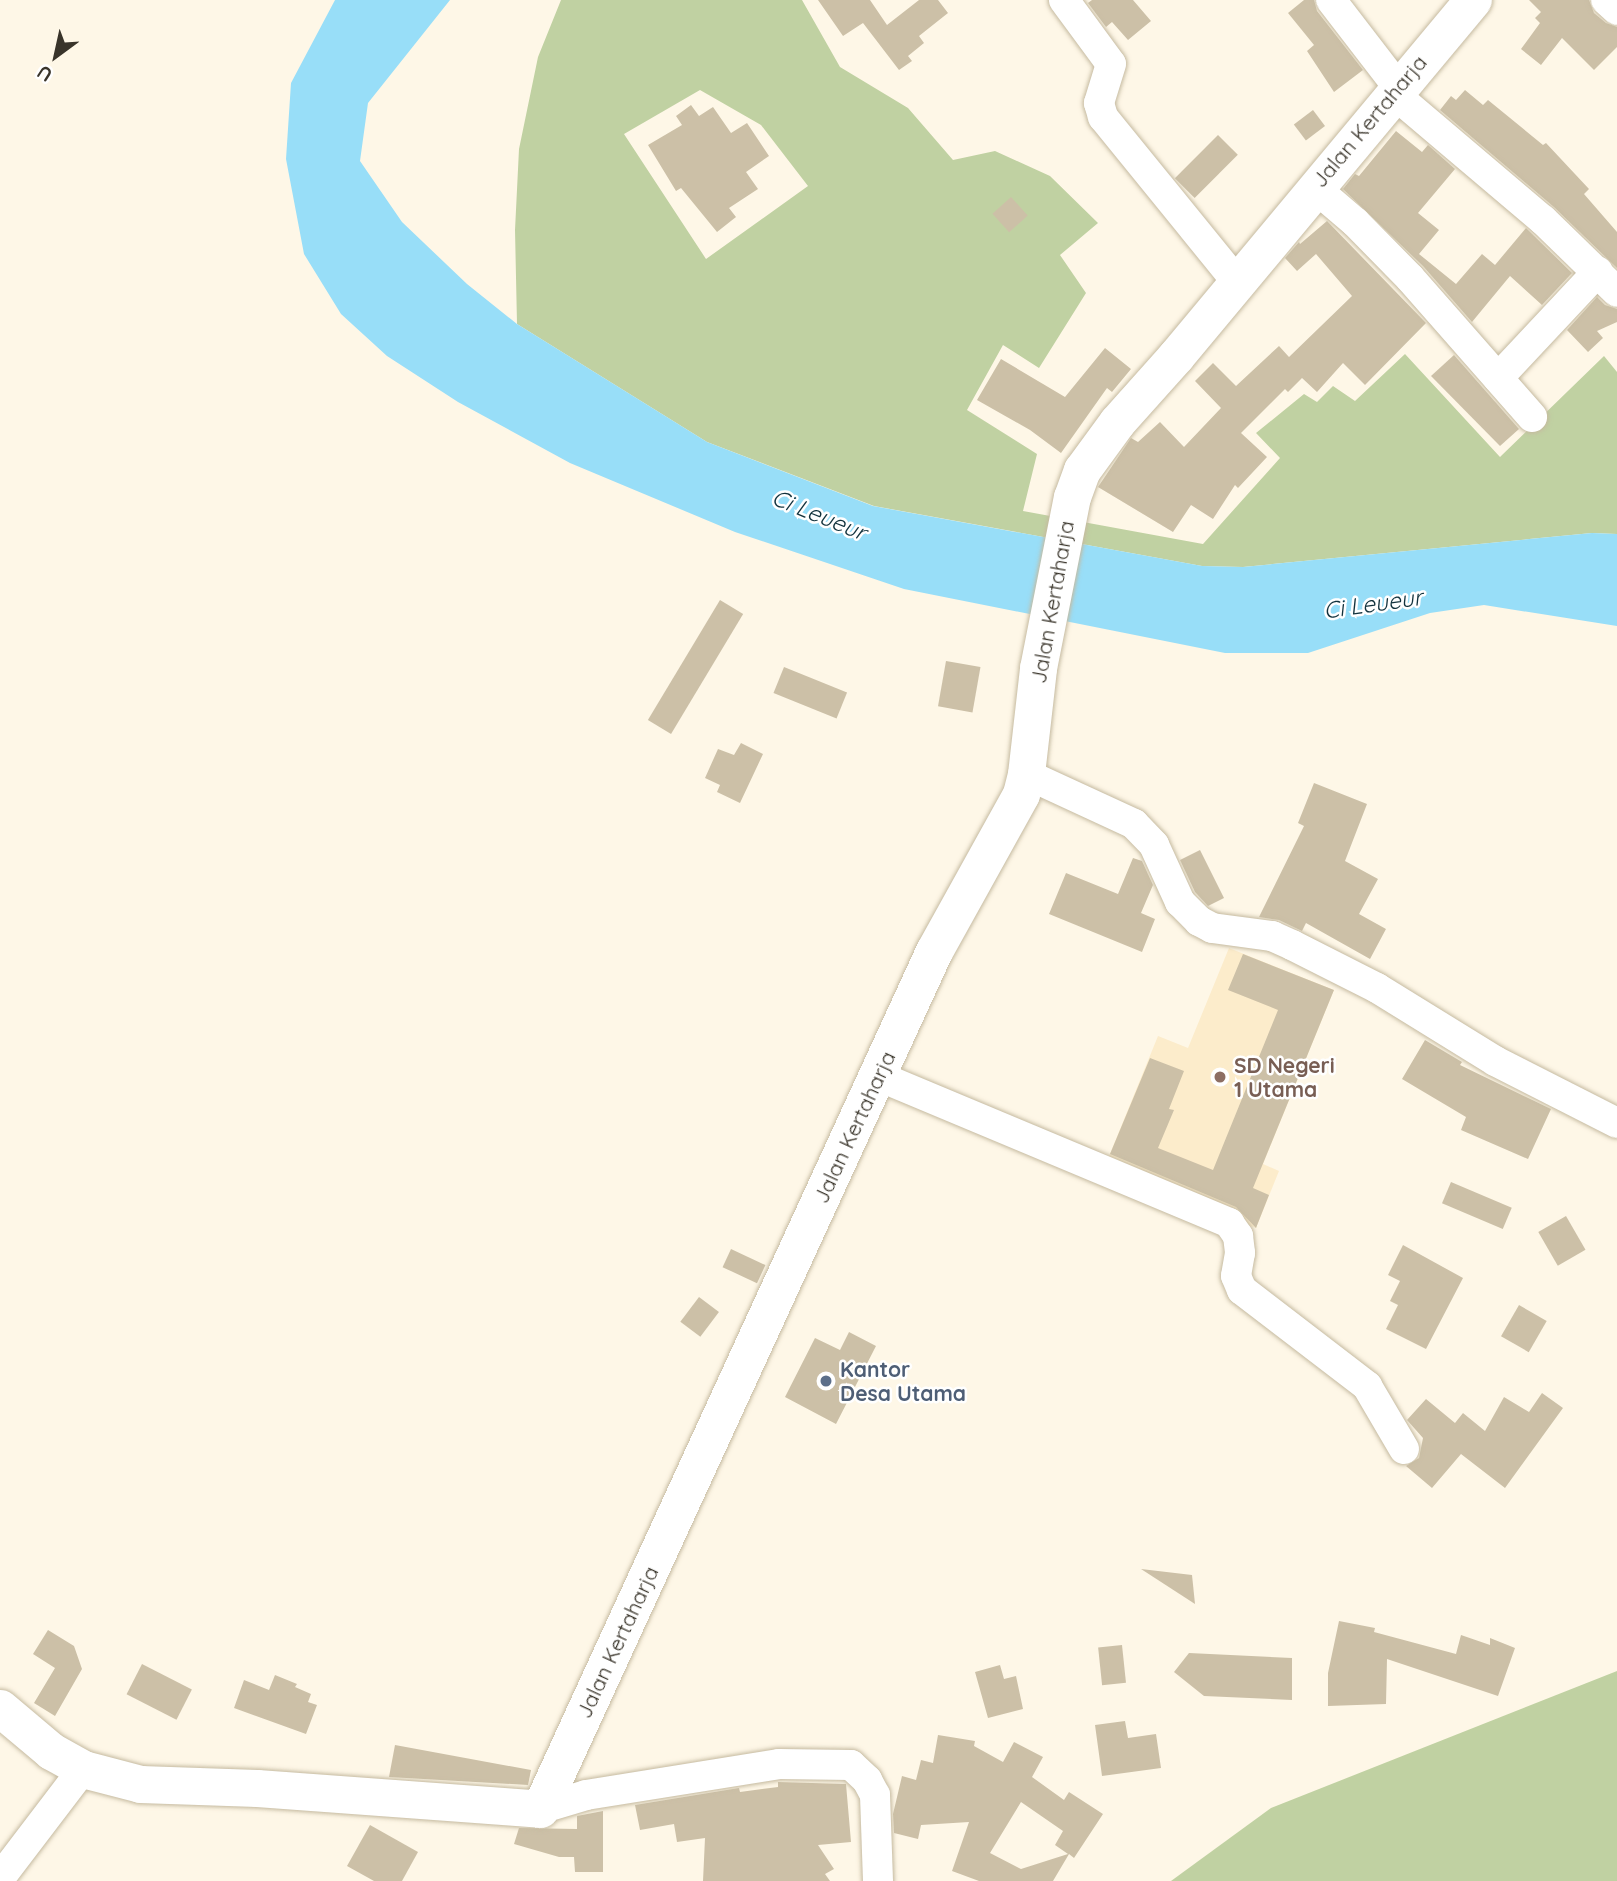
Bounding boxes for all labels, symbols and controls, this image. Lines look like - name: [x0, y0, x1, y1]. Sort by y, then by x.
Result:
- north arrow: [21, 21, 91, 91]
- street label: Jalan Kertaharja: [1306, 50, 1432, 192]
- text: U: [32, 60, 57, 87]
- water label: Ci Leueur: [768, 484, 870, 546]
- street label: Jalan Kertaharja: [1025, 519, 1079, 685]
- water label: Ci Leueur: [1322, 583, 1424, 625]
- street label: Jalan Kertaharja: [808, 1047, 900, 1207]
- place label: SD Negeri 1 Utama: [1234, 1052, 1335, 1102]
- marker: SD Negeri 1 Utama: [1212, 1069, 1228, 1085]
- place label: Kantor Desa Utama: [840, 1356, 966, 1406]
- marker: Kantor Desa Utama: [818, 1373, 834, 1389]
- street label: Jalan Kertaharja: [571, 1562, 663, 1722]

